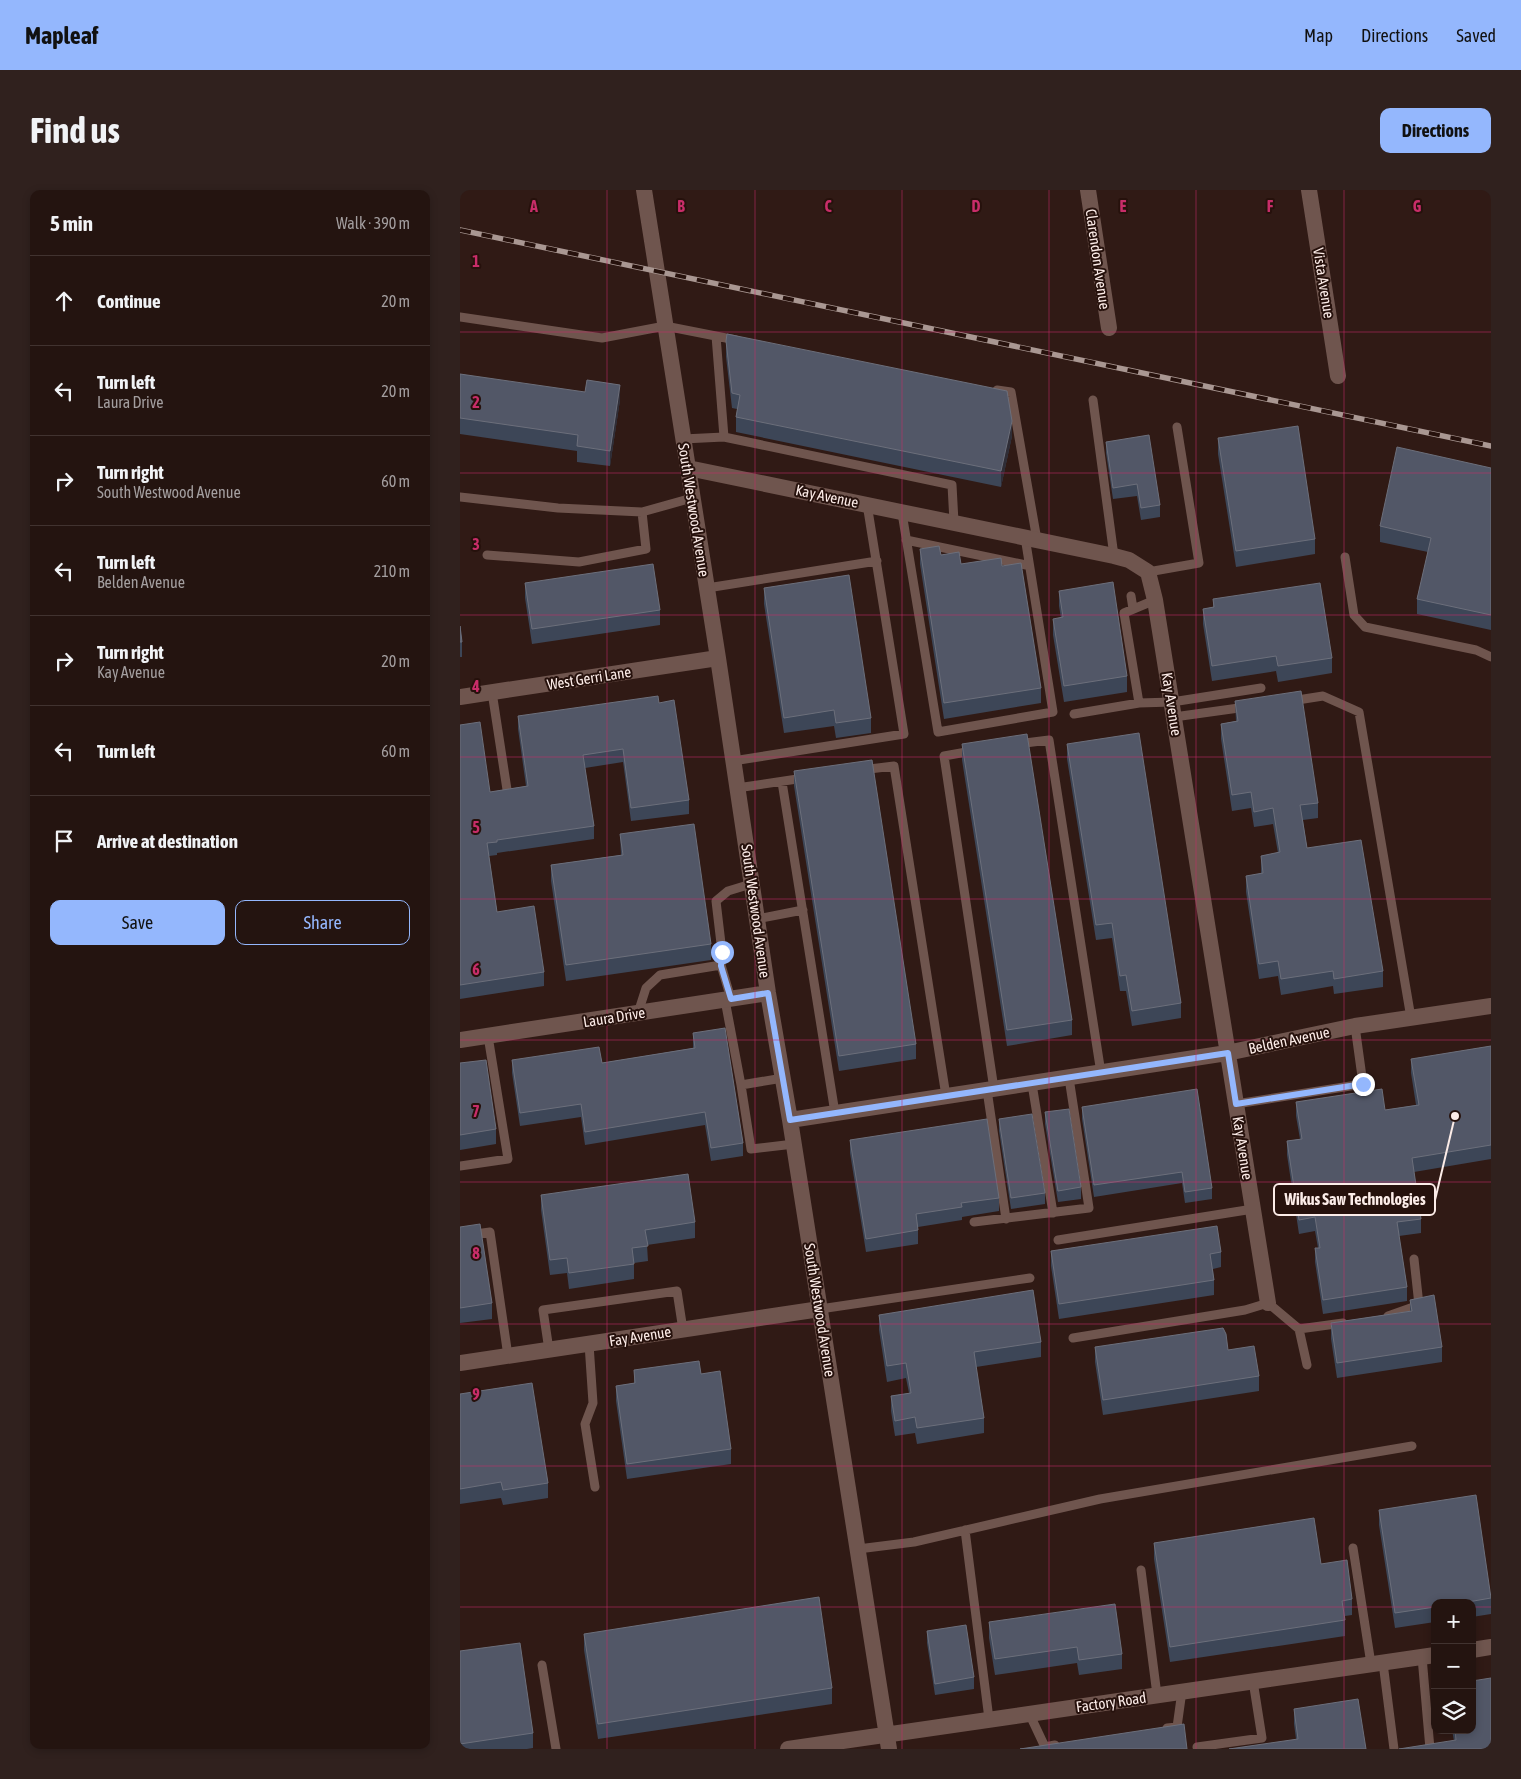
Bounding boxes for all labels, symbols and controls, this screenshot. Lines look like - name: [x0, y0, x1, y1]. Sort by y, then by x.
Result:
- text: Mapleaf: [25, 22, 98, 49]
- text: Map: [1304, 25, 1333, 46]
- text: Directions: [1361, 25, 1428, 46]
- text: Saved: [1456, 25, 1496, 46]
- button: Directions: [1380, 108, 1491, 153]
- text: Find us: [30, 110, 120, 150]
- text: A: [529, 197, 538, 215]
- text: B: [677, 197, 685, 215]
- text: C: [824, 197, 832, 215]
- text: D: [972, 197, 981, 215]
- text: E: [1120, 197, 1127, 215]
- text: F: [1267, 197, 1274, 215]
- text: G: [1413, 197, 1422, 215]
- street label: Clarendon Avenue: [1083, 208, 1113, 310]
- text: 5 min: [50, 211, 93, 235]
- text: Walk · 390 m: [336, 214, 410, 232]
- street label: Vista Avenue: [1310, 247, 1338, 320]
- text: 1: [472, 252, 480, 270]
- icon: ahead: [50, 287, 78, 315]
- text: Continue: [97, 290, 161, 312]
- text: 20 m: [381, 292, 410, 310]
- text: Turn left: [97, 371, 155, 393]
- icon: left: [50, 377, 78, 405]
- text: 20 m: [381, 382, 410, 400]
- text: Laura Drive: [97, 393, 163, 411]
- text: 2: [472, 393, 480, 411]
- street label: South Westwood Avenue: [675, 442, 713, 578]
- text: Turn right: [97, 461, 164, 483]
- icon: right: [50, 467, 78, 495]
- text: 60 m: [381, 472, 410, 490]
- street label: Kay Avenue: [794, 481, 860, 511]
- text: South Westwood Avenue: [97, 483, 241, 501]
- text: 3: [472, 535, 480, 553]
- text: Turn left: [97, 551, 155, 573]
- icon: left: [50, 557, 78, 585]
- text: 210 m: [374, 562, 410, 580]
- text: Belden Avenue: [97, 573, 185, 591]
- text: Turn right: [97, 641, 164, 663]
- icon: right: [50, 647, 78, 675]
- text: 20 m: [381, 652, 410, 670]
- text: Kay Avenue: [97, 663, 165, 681]
- street label: West Gerri Lane: [546, 663, 632, 693]
- street label: Kay Avenue: [1159, 671, 1185, 737]
- text: 4: [471, 677, 480, 695]
- icon: left: [50, 737, 78, 765]
- text: Turn left: [97, 740, 155, 762]
- text: 60 m: [381, 742, 410, 760]
- text: 5: [472, 818, 480, 836]
- icon: arrive: [50, 827, 78, 855]
- text: Arrive at destination: [97, 830, 238, 852]
- street label: South Westwood Avenue: [738, 843, 774, 979]
- button: Save: [50, 900, 225, 945]
- button: Share: [235, 900, 410, 945]
- route start: [711, 941, 734, 964]
- text: 6: [472, 960, 480, 978]
- street label: Laura Drive: [582, 1004, 646, 1030]
- street label: Belden Avenue: [1247, 1023, 1331, 1057]
- route end: [1352, 1073, 1375, 1096]
- text: 7: [472, 1102, 480, 1120]
- street label: Kay Avenue: [1230, 1115, 1256, 1181]
- callout: Wikus Saw Technologies: [1274, 1184, 1435, 1215]
- text: Wikus Saw Technologies: [1283, 1190, 1426, 1208]
- street label: South Westwood Avenue: [801, 1242, 839, 1378]
- text: 8: [472, 1244, 480, 1262]
- street label: Fay Avenue: [608, 1323, 672, 1349]
- text: 9: [472, 1385, 480, 1403]
- map controls: [1431, 1599, 1476, 1734]
- button: +: [1431, 1599, 1476, 1644]
- button: −: [1431, 1644, 1476, 1689]
- street label: Factory Road: [1075, 1689, 1147, 1715]
- button: layers: [1431, 1689, 1476, 1734]

